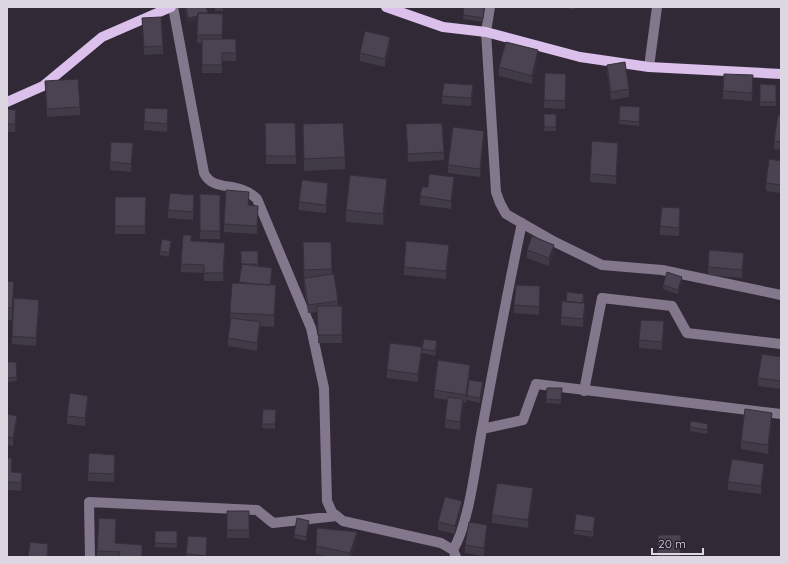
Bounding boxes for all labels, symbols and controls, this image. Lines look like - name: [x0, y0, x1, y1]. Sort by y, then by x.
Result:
- scale bar: [652, 530, 703, 556]
- text: 20 m: [658, 536, 686, 551]

